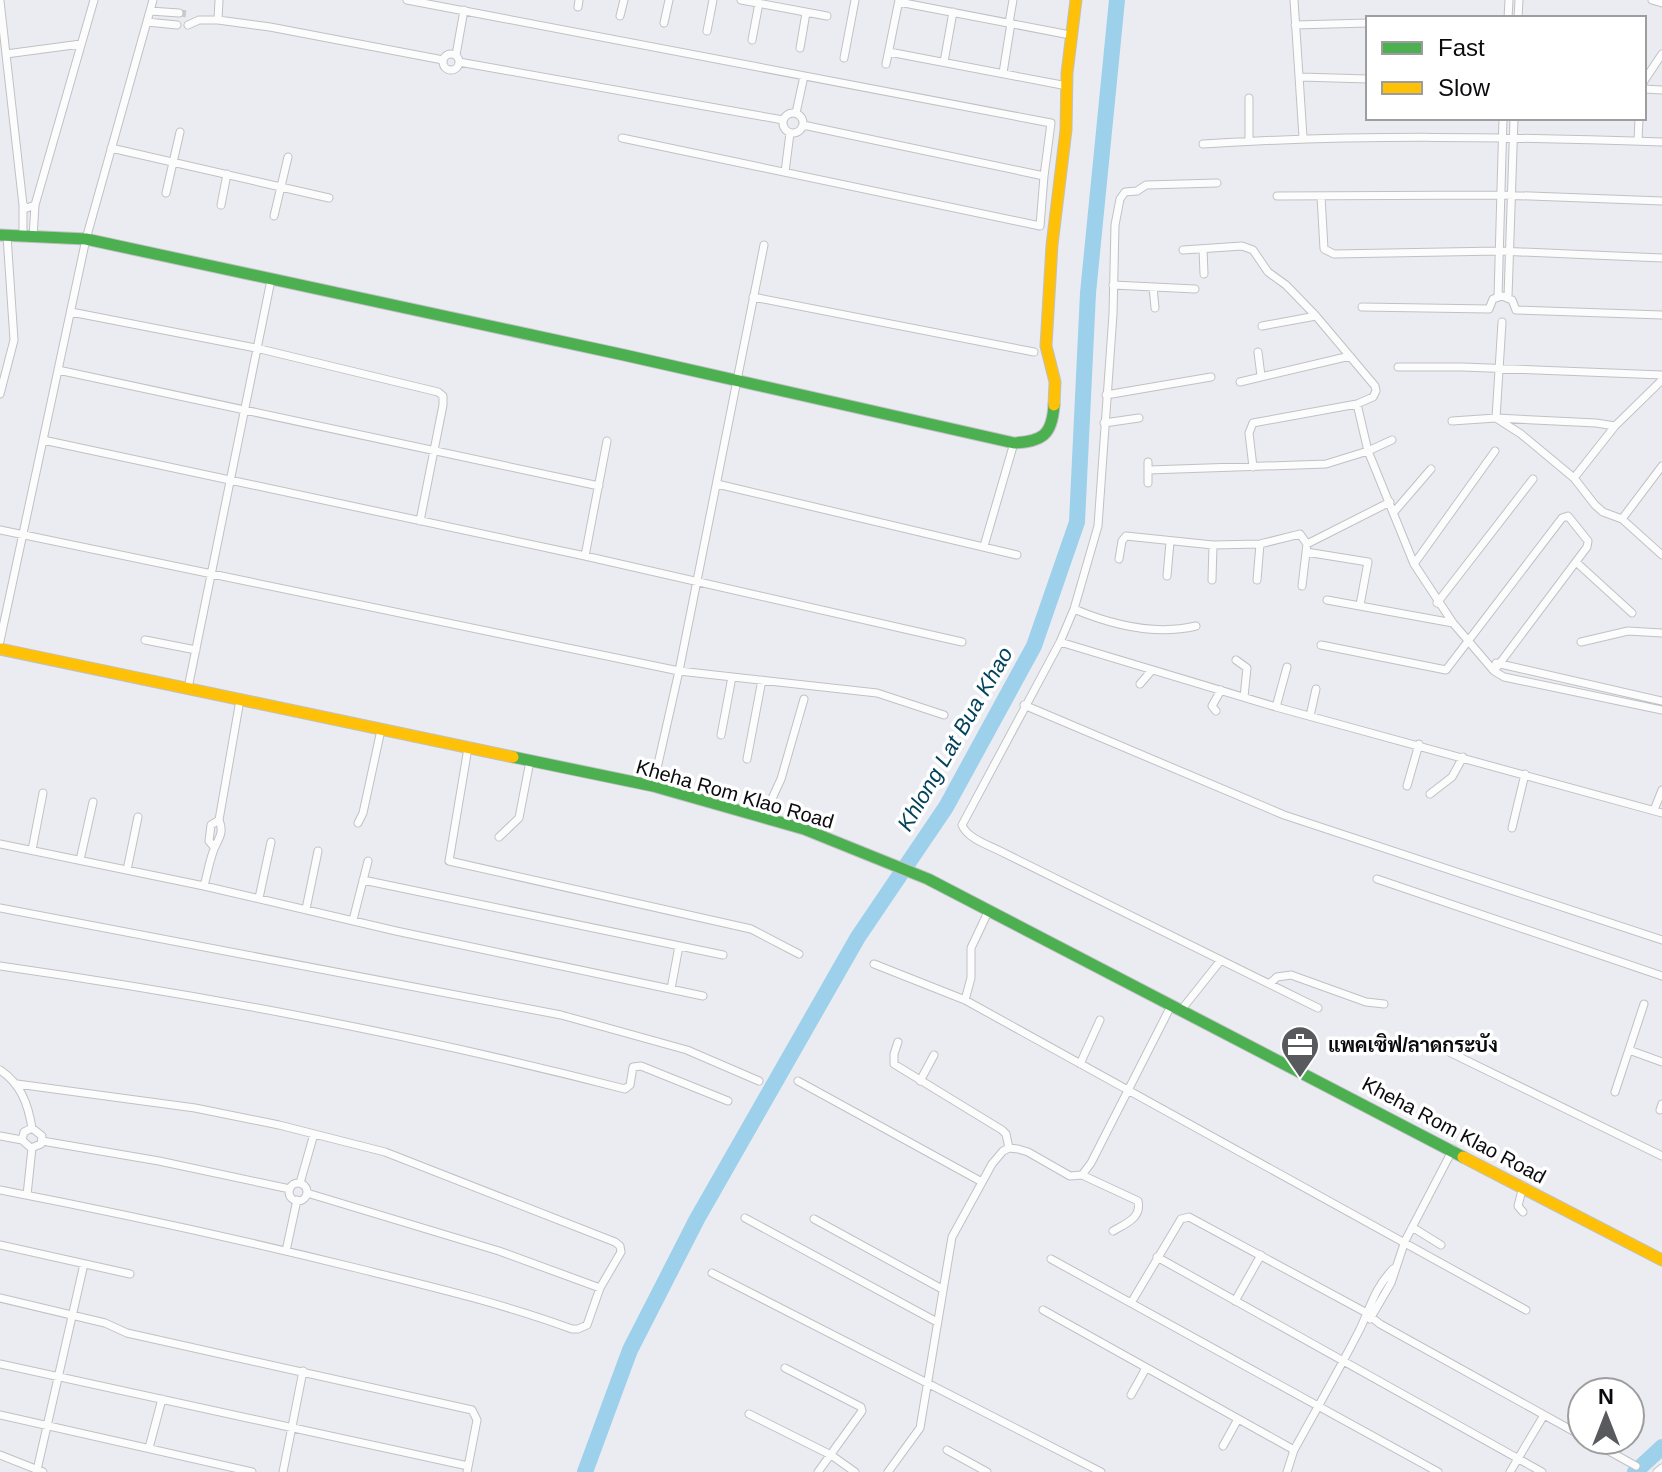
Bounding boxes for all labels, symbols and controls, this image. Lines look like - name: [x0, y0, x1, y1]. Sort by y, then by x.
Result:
- legend: [1366, 16, 1646, 120]
- text: Fast: [1438, 34, 1485, 61]
- text: Slow: [1438, 74, 1491, 101]
- water label: Khlong Lat Bua Khao: [892, 643, 1018, 835]
- street label: Kheha Rom Klao Road: [634, 755, 836, 833]
- office icon: แพคเซิฟ/ลาดกระบัง: [1279, 1024, 1321, 1079]
- place label: แพคเซิฟ/ลาดกระบัง: [1328, 1032, 1498, 1056]
- street label: Kheha Rom Klao Road: [1359, 1072, 1549, 1188]
- north arrow: [1566, 1376, 1646, 1456]
- text: N: [1598, 1384, 1614, 1409]

